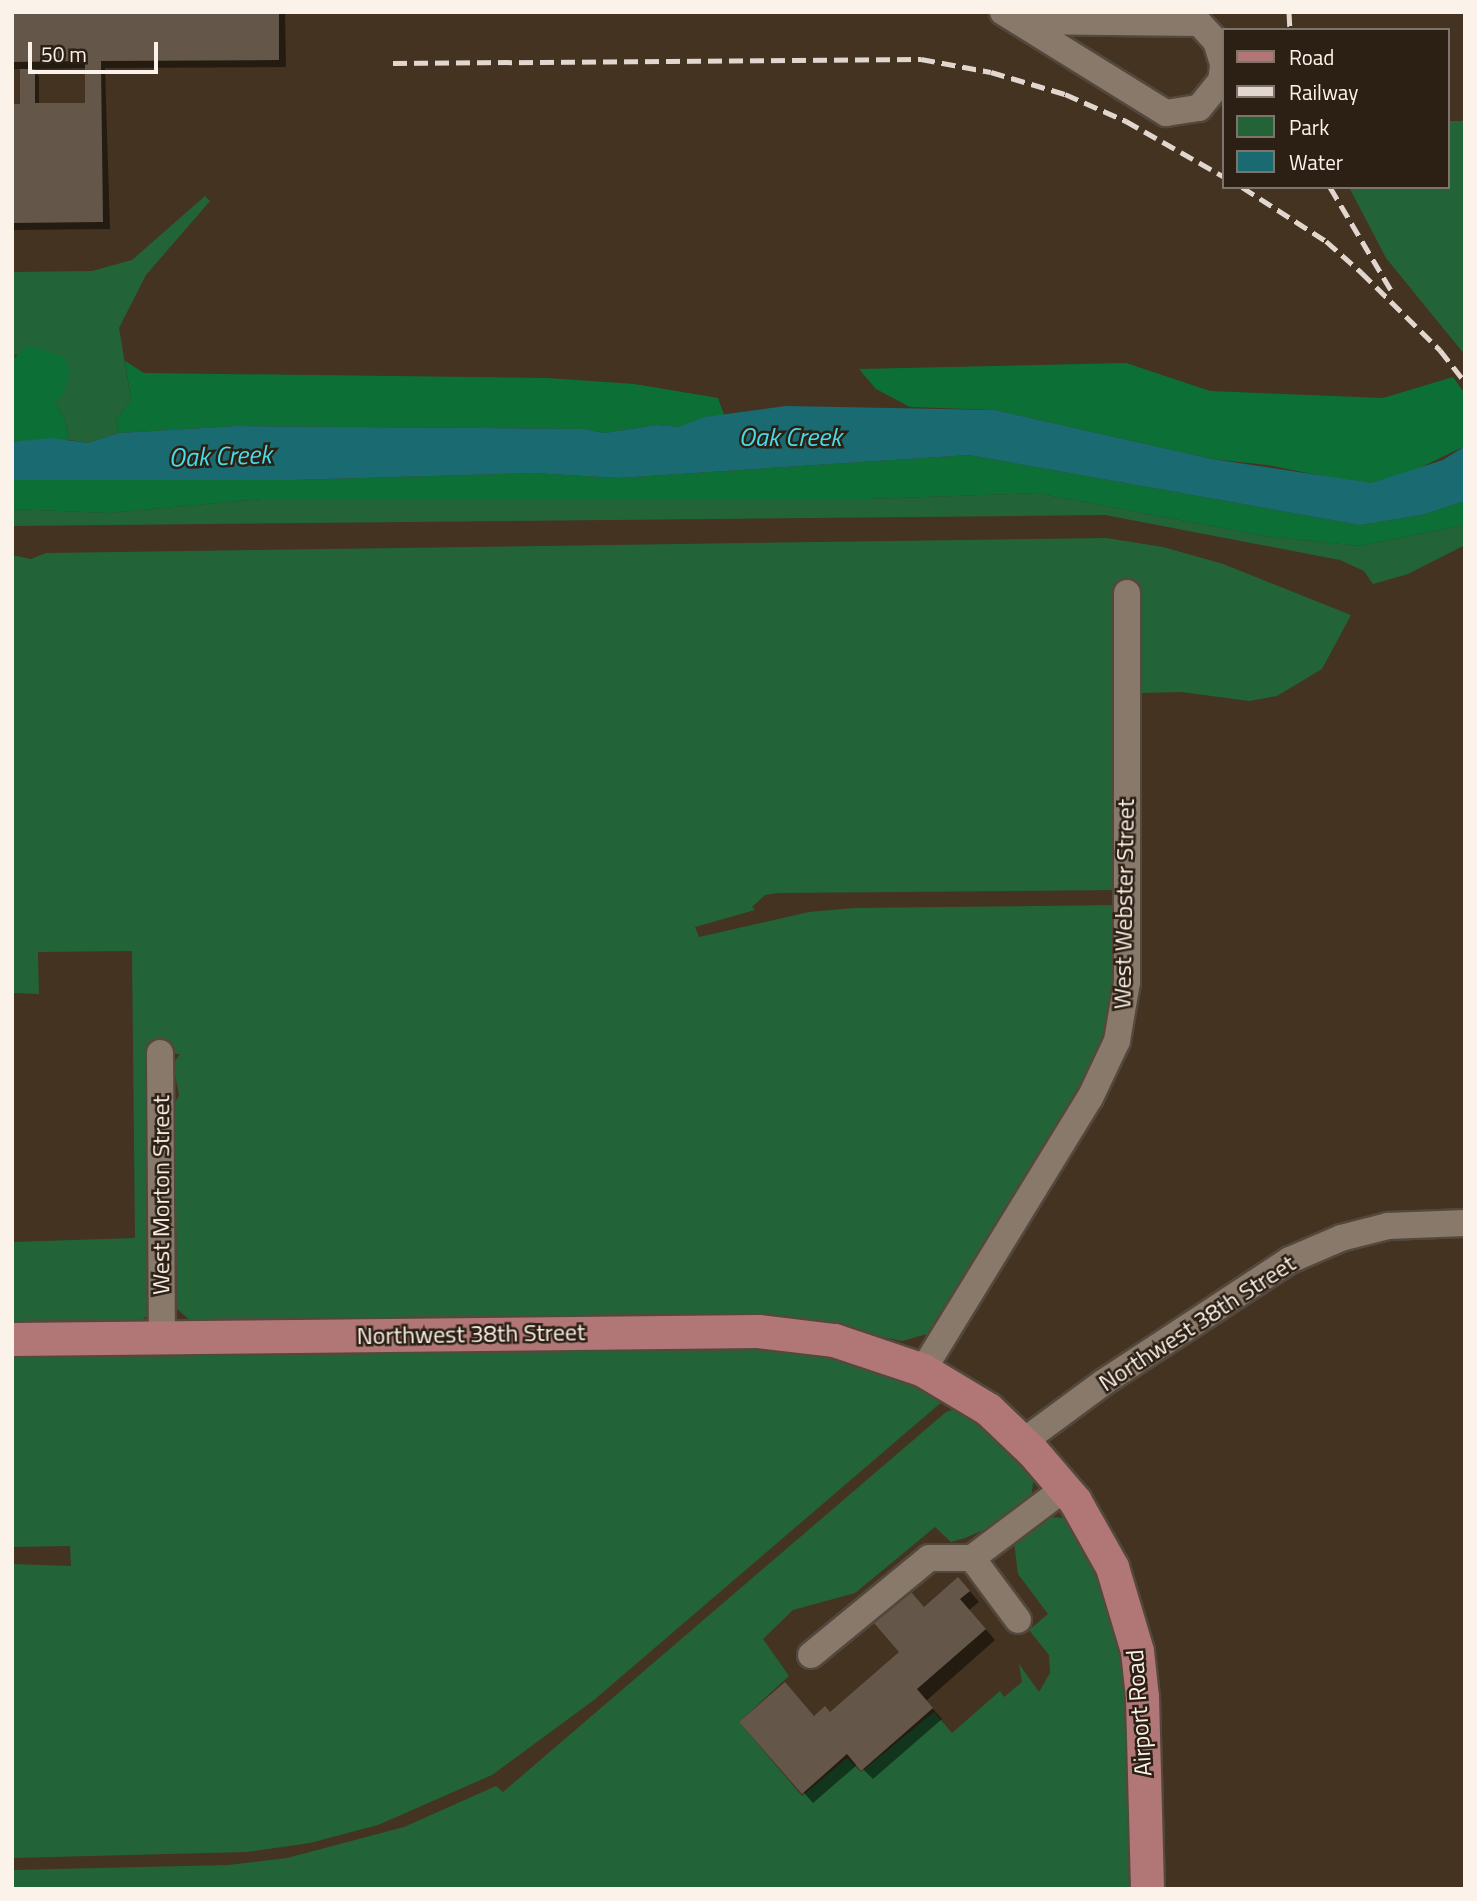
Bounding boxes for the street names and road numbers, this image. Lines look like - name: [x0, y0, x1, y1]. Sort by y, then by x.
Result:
- street label: West Webster Street: [1108, 799, 1140, 1009]
- street label: West Morton Street: [147, 1095, 175, 1295]
- street label: Northwest 38th Street: [1093, 1249, 1301, 1397]
- street label: Northwest 38th Street: [356, 1318, 586, 1350]
- street label: Airport Road: [1120, 1649, 1158, 1777]

